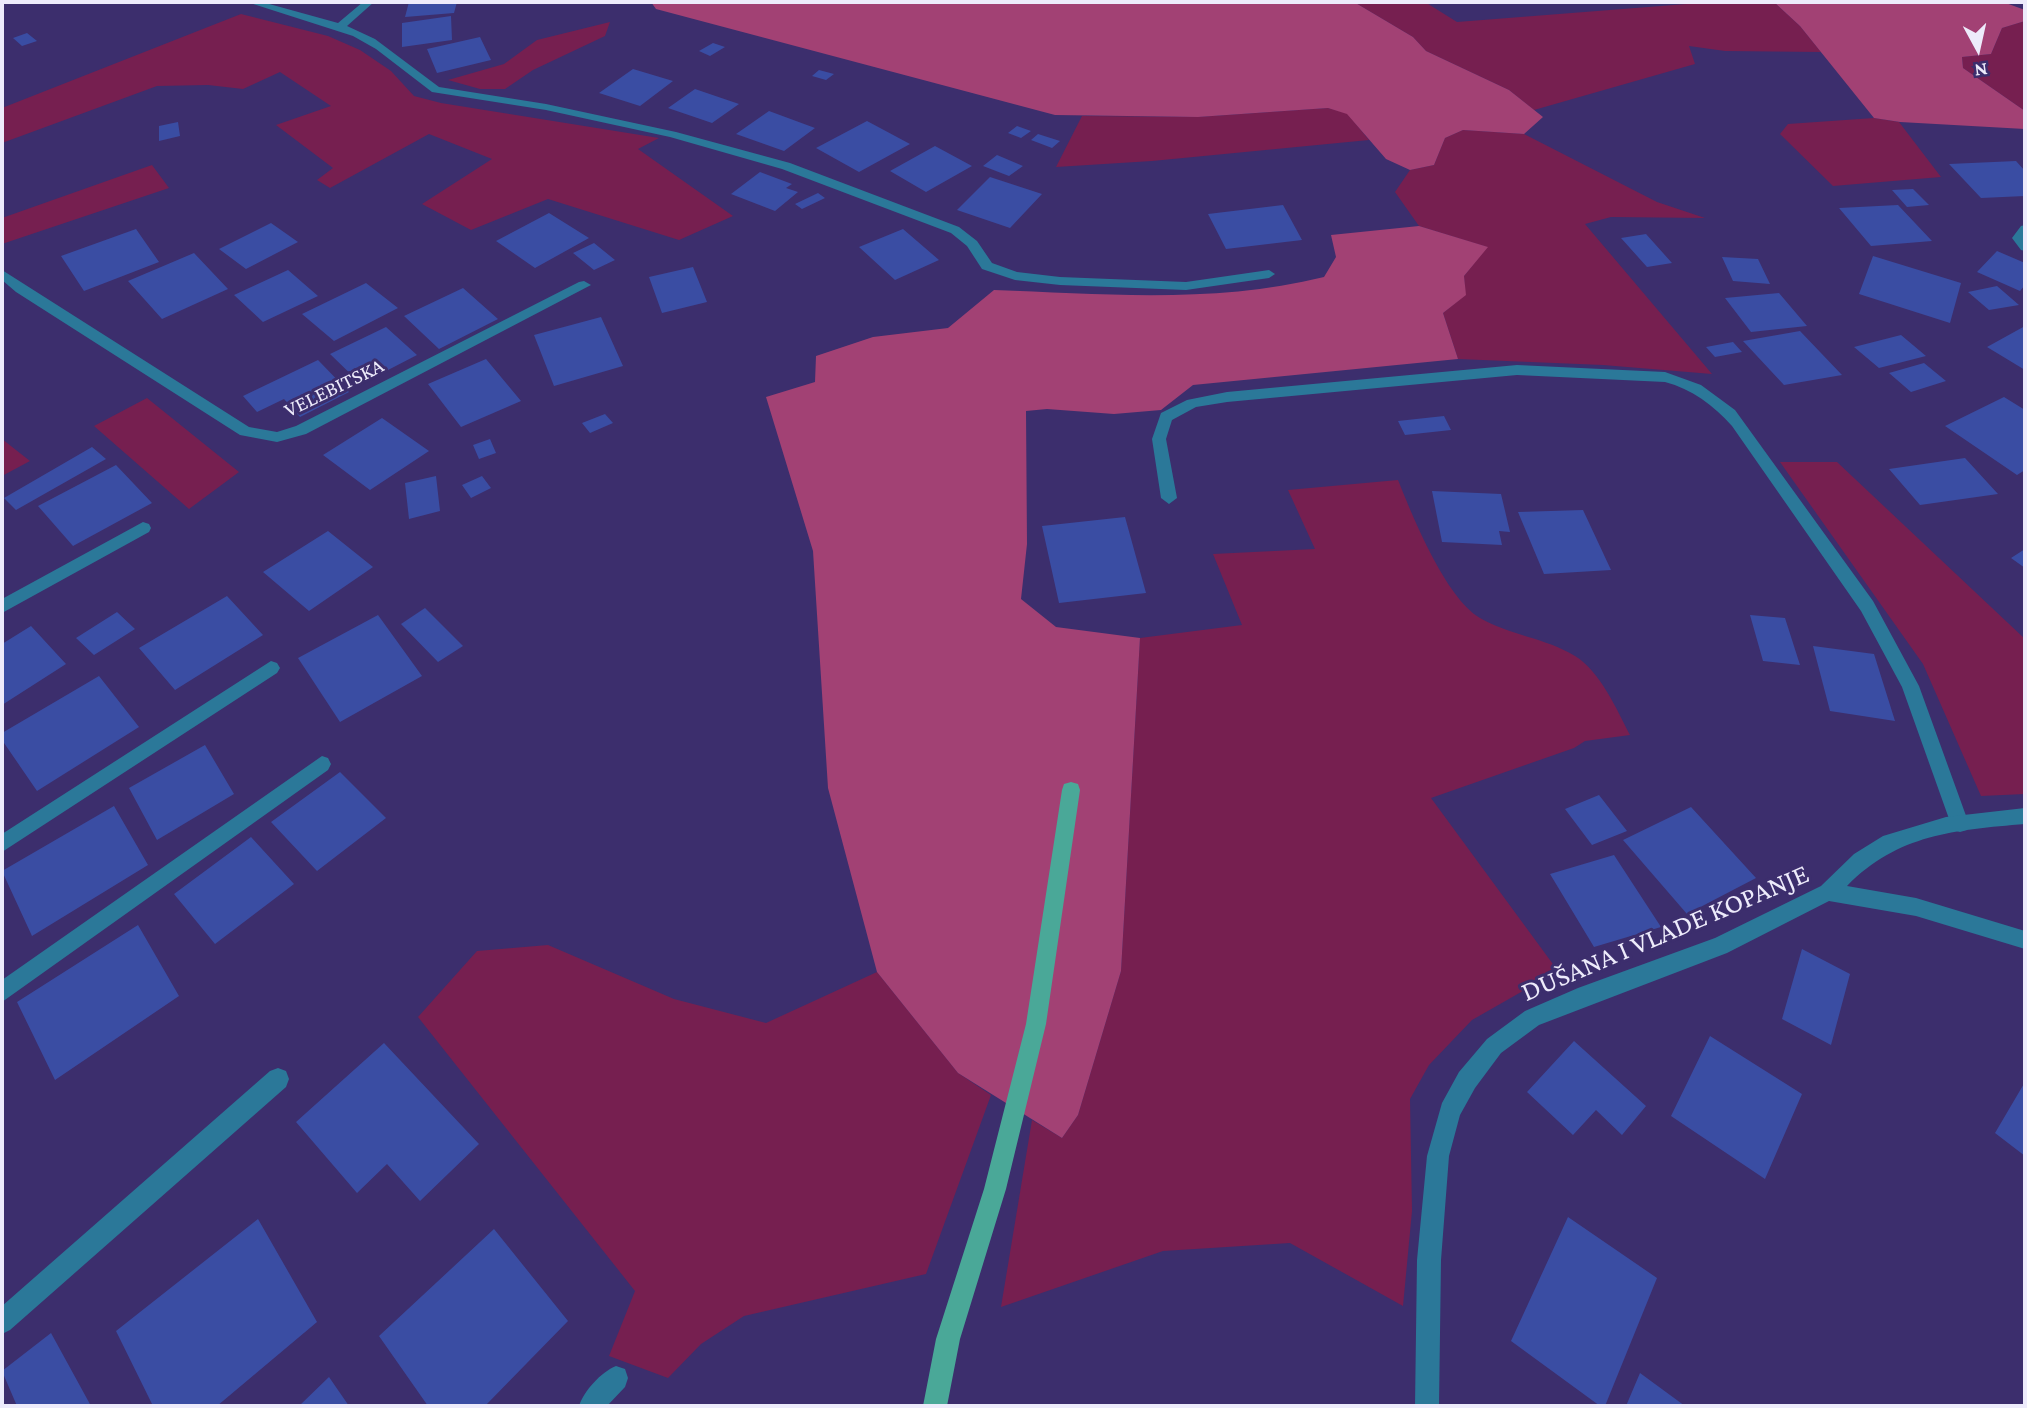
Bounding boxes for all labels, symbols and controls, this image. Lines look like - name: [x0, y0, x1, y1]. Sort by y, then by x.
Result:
- north arrow: [1943, 14, 2013, 84]
- text: N: [1973, 59, 1989, 82]
- street label: VELEBITSKA: [280, 353, 388, 423]
- street label: DUŠANA I VLADE KOPANJE: [1516, 857, 1814, 1009]

